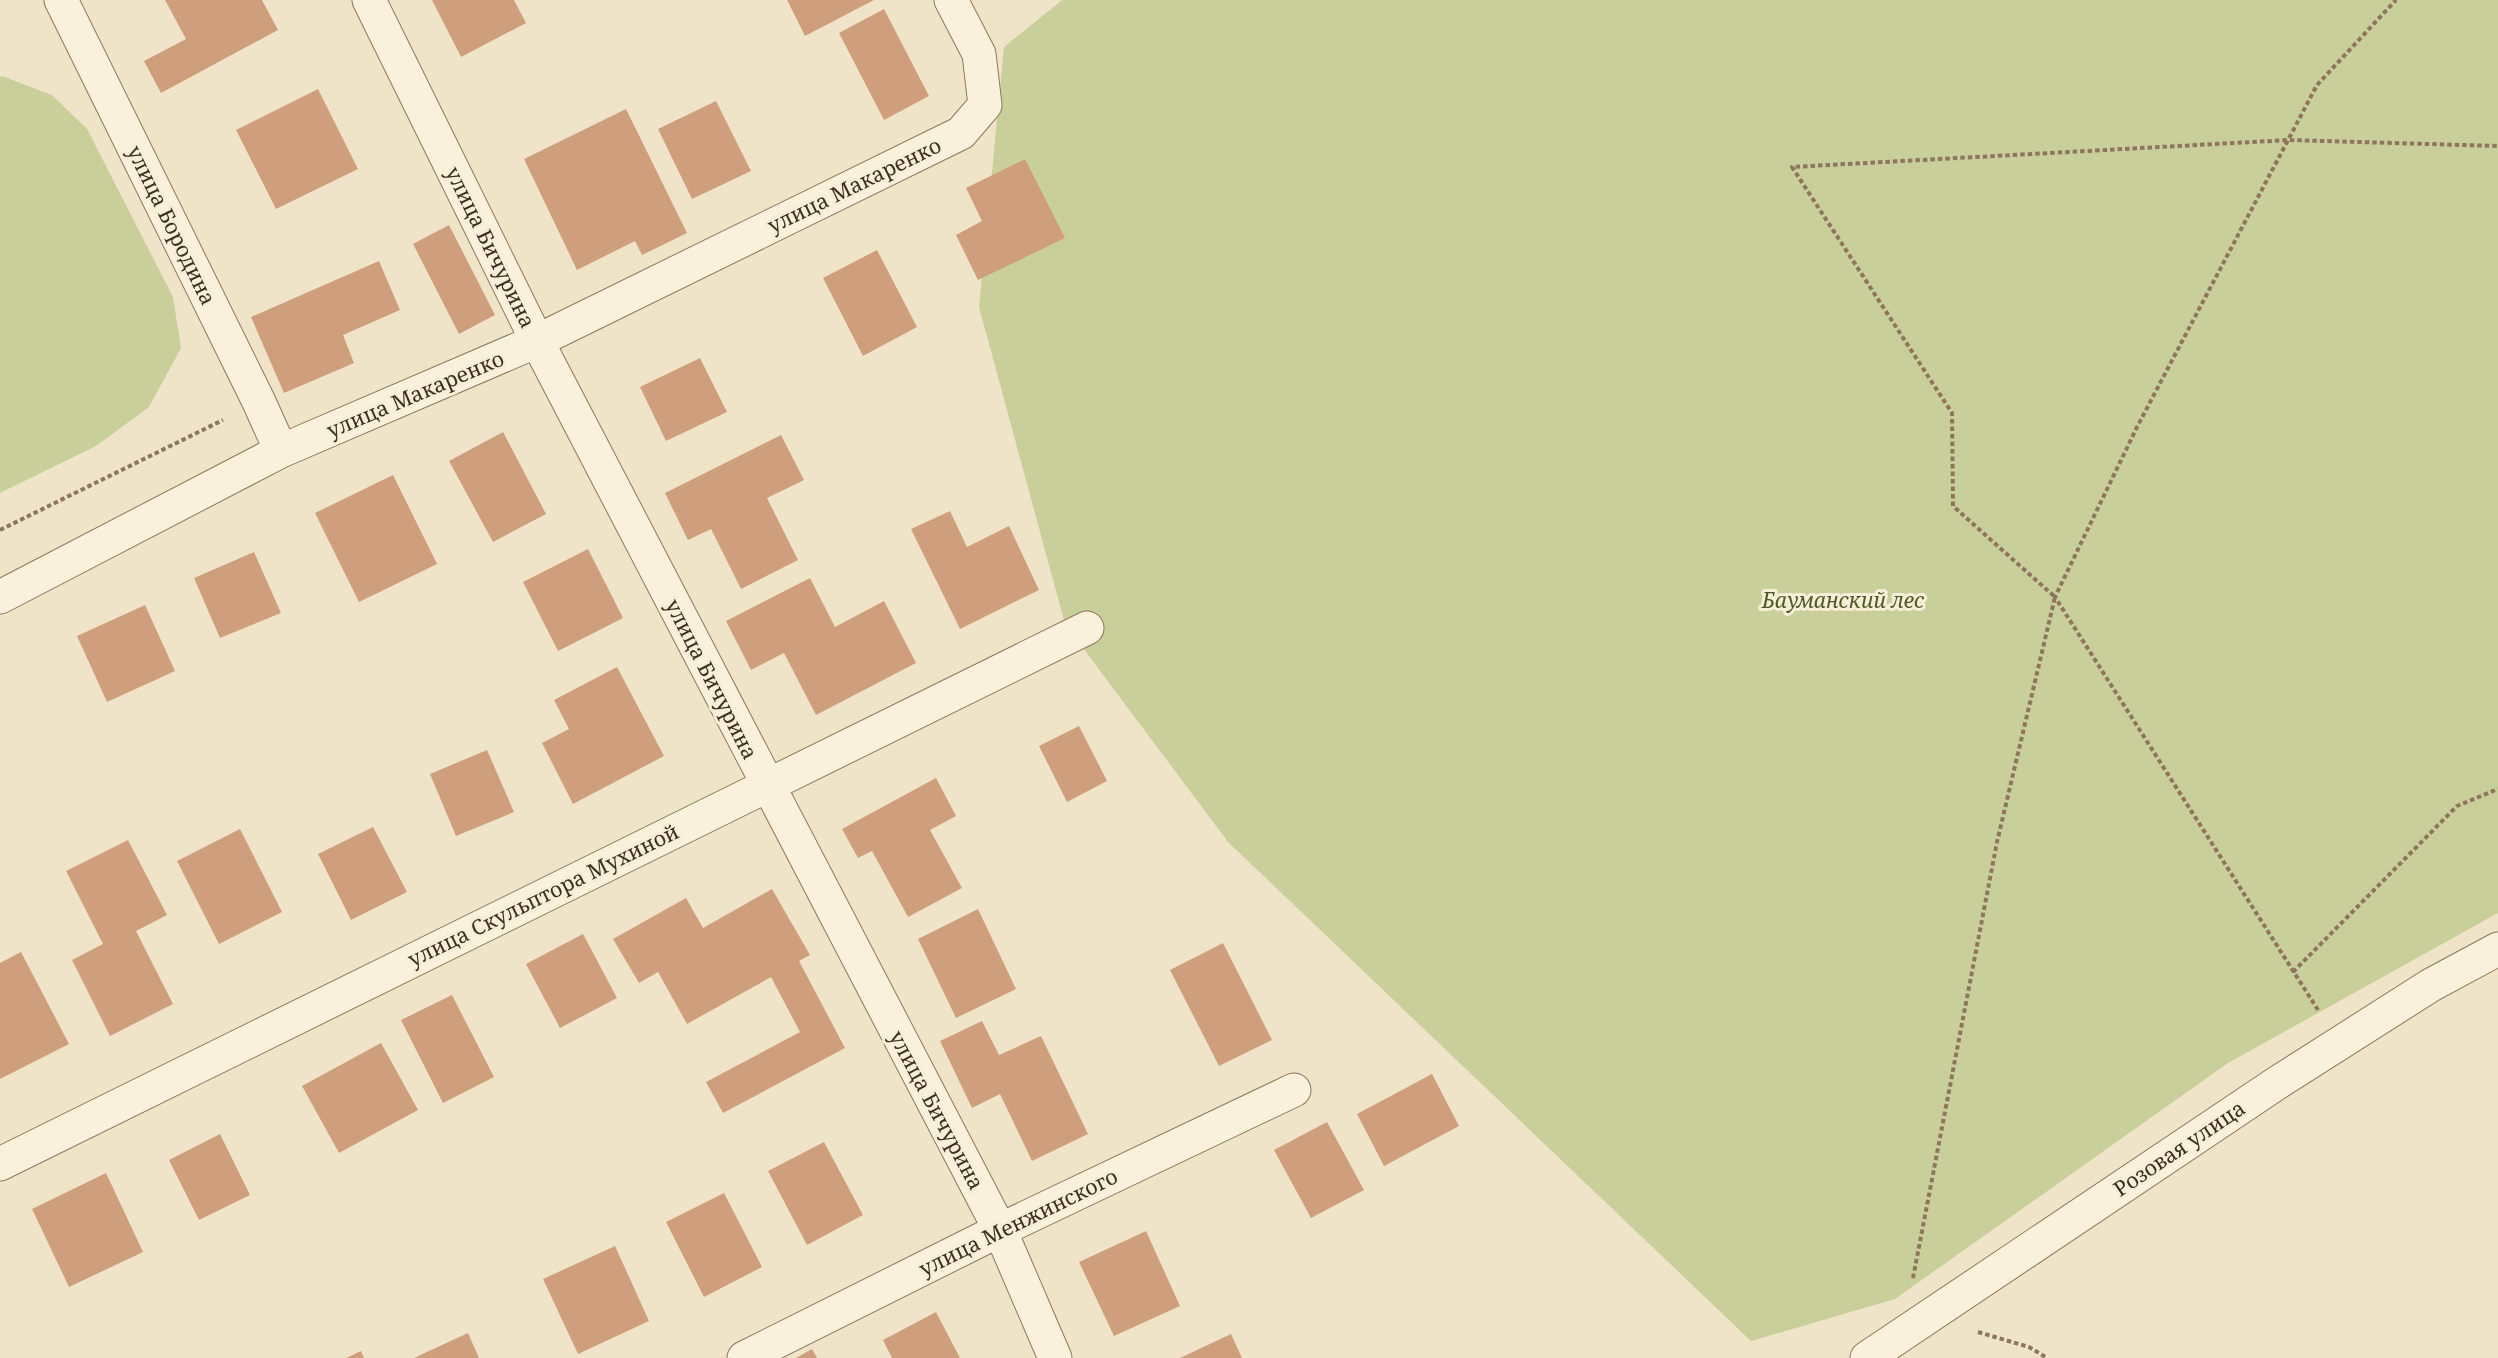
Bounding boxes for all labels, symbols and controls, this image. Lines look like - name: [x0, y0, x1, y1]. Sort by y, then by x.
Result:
- street label: улица Макаренко: [762, 131, 946, 239]
- street label: улица Бородина: [121, 141, 223, 309]
- street label: улица Бичурина: [440, 162, 542, 332]
- street label: улица Макаренко: [322, 344, 508, 444]
- park label: Бауманский лес: [1761, 586, 1925, 614]
- street label: улица Бичурина: [659, 594, 765, 764]
- street label: улица Скульптора Мухиной: [403, 817, 683, 973]
- street label: улица Бичурина: [883, 1025, 991, 1195]
- street label: Розовая улица: [2108, 1094, 2250, 1202]
- street label: улица Менжинского: [914, 1162, 1122, 1282]

